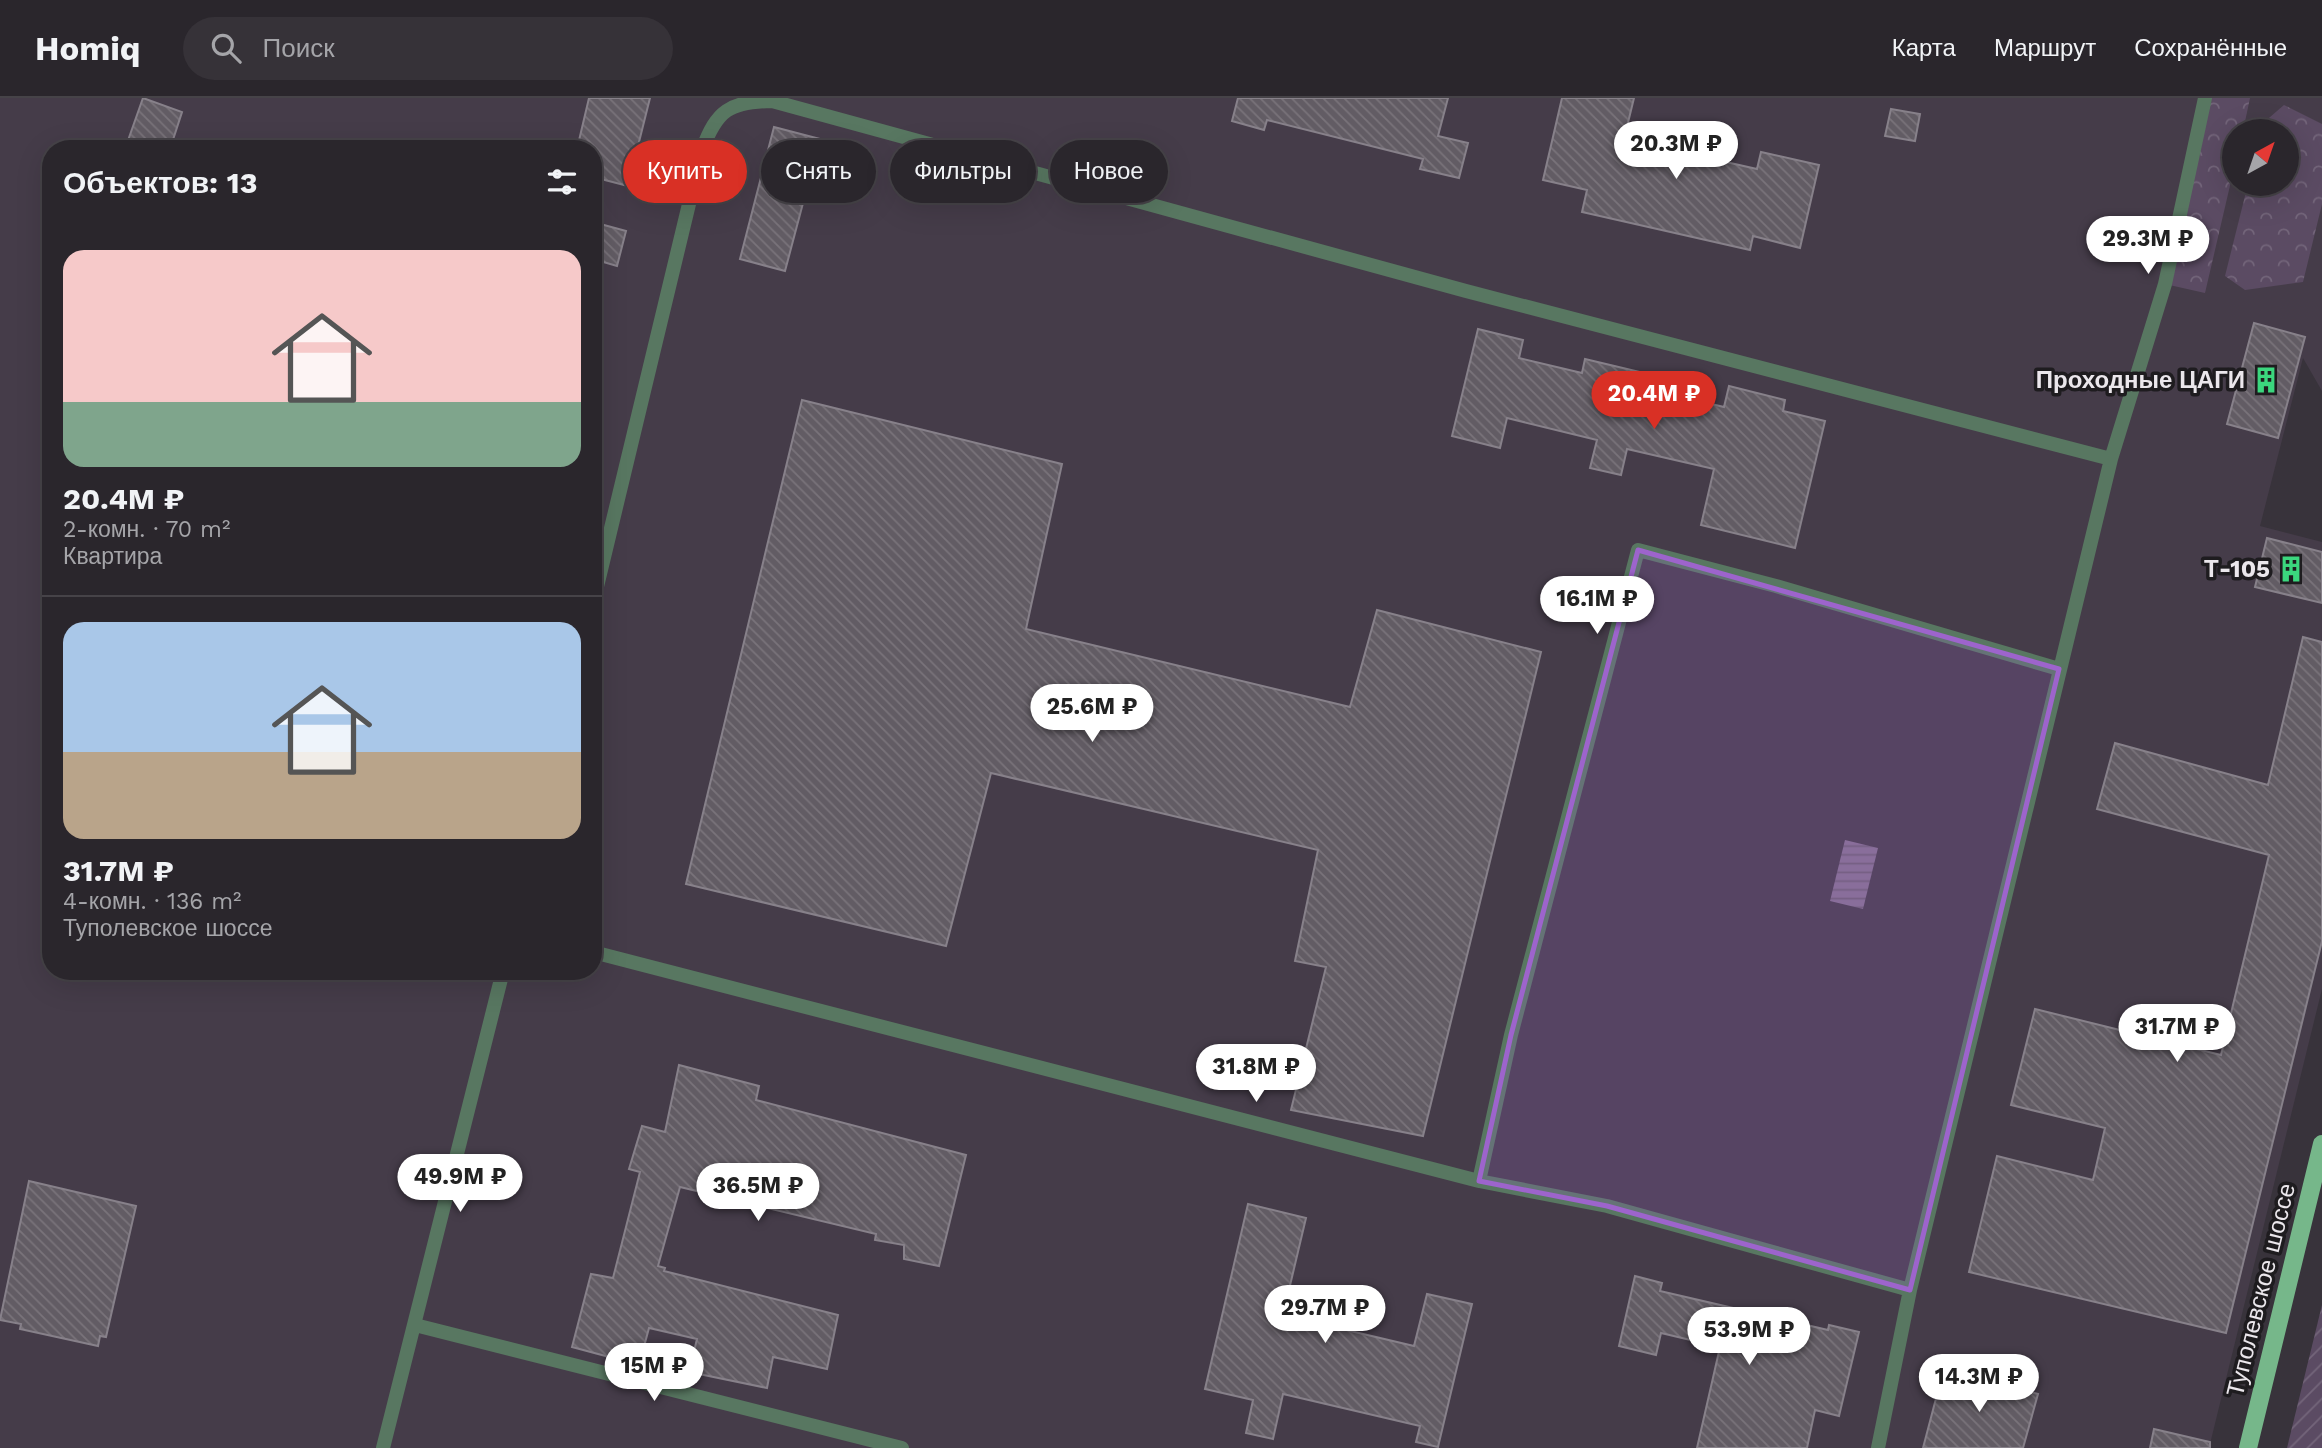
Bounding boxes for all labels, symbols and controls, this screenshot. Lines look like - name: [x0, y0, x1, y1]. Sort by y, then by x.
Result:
- search box: [183, 17, 673, 80]
- text: Homiq: [35, 29, 141, 68]
- icon: search: [207, 29, 245, 67]
- text: Поиск: [263, 33, 335, 63]
- text: Карта: [1892, 34, 1956, 62]
- text: Маршрут: [1994, 34, 2096, 62]
- text: Сохранённые: [2134, 34, 2287, 62]
- north arrow: [2222, 119, 2300, 196]
- map controls: [2222, 119, 2299, 196]
- pin: 20.3M ₽: [1611, 122, 1741, 181]
- text: 20.3M ₽: [1630, 130, 1722, 157]
- chip: Купить: [623, 140, 747, 203]
- chip: Снять: [761, 140, 876, 203]
- chip: Фильтры: [890, 140, 1036, 203]
- chip: Новое: [1050, 140, 1168, 203]
- icon: filters: [543, 163, 581, 201]
- text: Объектов: 13: [63, 165, 258, 200]
- pin: 29.3M ₽: [2083, 216, 2213, 276]
- text: 29.3M ₽: [2102, 225, 2194, 252]
- icon: home: [259, 295, 385, 421]
- building icon: Проходные ЦАГИ: [2251, 365, 2281, 395]
- place label: Проходные ЦАГИ: [2036, 366, 2245, 394]
- pin: 20.4M ₽: [1589, 372, 1719, 431]
- text: 20.4M ₽: [1607, 380, 1701, 407]
- text: 20.4M ₽: [63, 481, 184, 516]
- text: 2-комн. · 70 m²: [63, 516, 230, 543]
- text: Квартира: [63, 543, 162, 570]
- building icon: Т-105: [2276, 554, 2306, 584]
- place label: Т-105: [2204, 555, 2270, 583]
- pin: 16.1M ₽: [1532, 576, 1662, 636]
- text: 16.1M ₽: [1556, 585, 1638, 612]
- icon: home: [259, 667, 385, 793]
- pin: 25.6M ₽: [1027, 684, 1157, 744]
- text: 25.6M ₽: [1046, 693, 1138, 720]
- text: 31.7M ₽: [63, 853, 174, 888]
- text: 4-комн. · 136 m²: [63, 888, 241, 915]
- text: Туполевское шоссе: [63, 915, 272, 942]
- pin: 31.7M ₽: [2112, 1004, 2242, 1064]
- text: 31.7M ₽: [2135, 1013, 2219, 1040]
- pin: 31.8M ₽: [1191, 1044, 1321, 1104]
- text: 31.8M ₽: [1212, 1053, 1300, 1080]
- pin: 49.9M ₽: [395, 1154, 525, 1214]
- text: 49.9M ₽: [413, 1163, 507, 1190]
- pin: 36.5M ₽: [693, 1164, 823, 1223]
- text: 36.5M ₽: [712, 1172, 804, 1199]
- street label: Туполевское шоссе: [2221, 1181, 2301, 1399]
- pin: 29.7M ₽: [1260, 1286, 1390, 1345]
- text: 29.7M ₽: [1280, 1294, 1370, 1321]
- pin: 53.9M ₽: [1684, 1308, 1814, 1367]
- text: 53.9M ₽: [1703, 1316, 1795, 1343]
- pin: 15M ₽: [605, 1344, 703, 1403]
- text: 15M ₽: [621, 1352, 687, 1379]
- pin: 14.3M ₽: [1914, 1354, 2044, 1414]
- text: 14.3M ₽: [1935, 1363, 2023, 1390]

